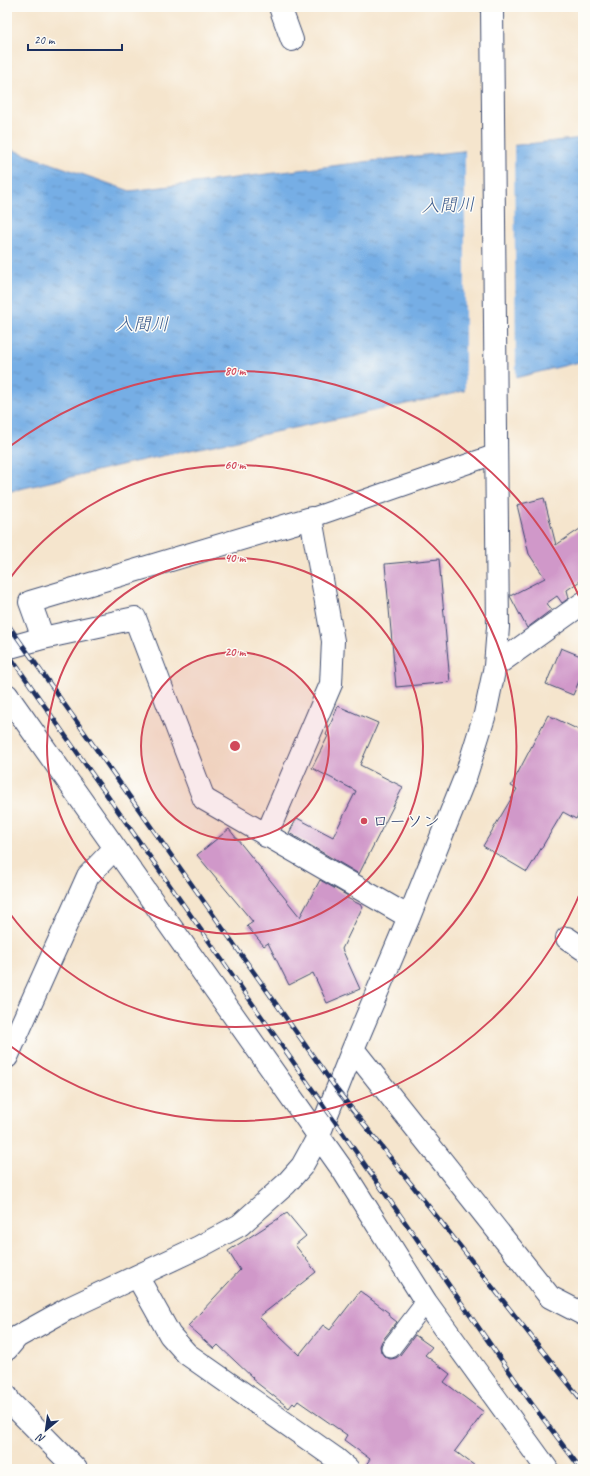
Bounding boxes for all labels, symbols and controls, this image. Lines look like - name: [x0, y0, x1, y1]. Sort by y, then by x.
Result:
- scale bar: [28, 26, 122, 52]
- text: 20 m: [34, 32, 56, 48]
- water label: 入間川: [421, 193, 475, 217]
- water label: 入間川: [115, 313, 169, 335]
- text: 80 m: [225, 363, 246, 379]
- text: 60 m: [225, 457, 247, 473]
- text: 40 m: [225, 550, 246, 566]
- text: 20 m: [225, 644, 246, 660]
- centre of rings: [228, 739, 242, 753]
- place label: ローソン: [372, 811, 440, 832]
- marker: ローソン: [359, 816, 369, 826]
- north arrow: [26, 1410, 66, 1450]
- text: N: [33, 1430, 48, 1447]

